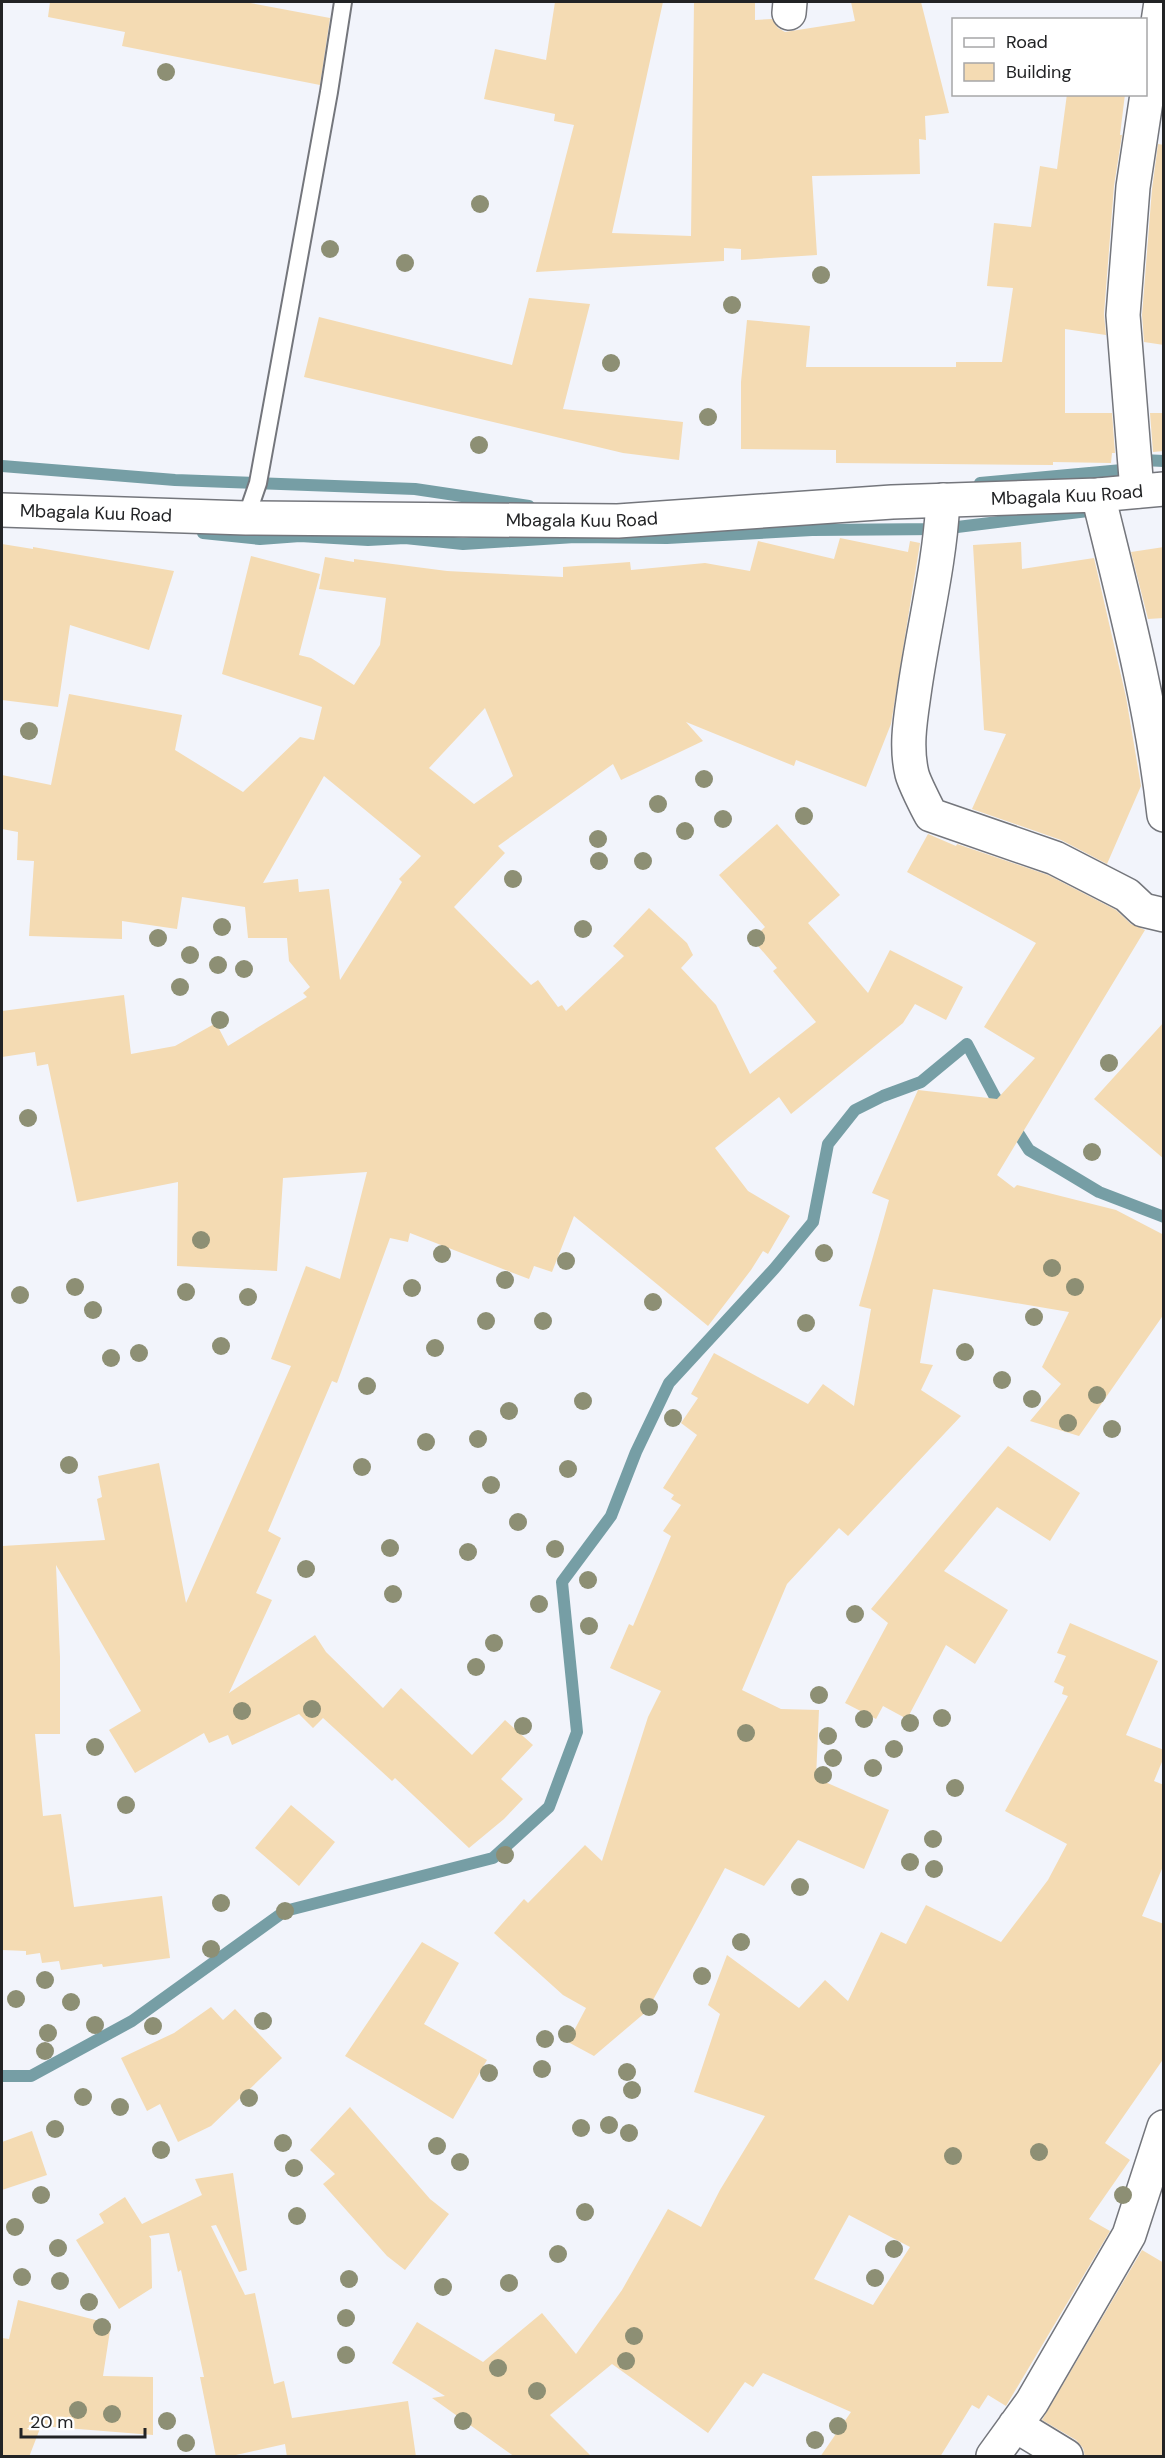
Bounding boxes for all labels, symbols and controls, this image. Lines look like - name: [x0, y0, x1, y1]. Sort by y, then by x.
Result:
- legend: [952, 18, 1147, 96]
- text: Road: [1006, 30, 1048, 54]
- text: Building: [1006, 60, 1071, 84]
- street label: Mbagala Kuu Road: [991, 479, 1144, 511]
- street label: Mbagala Kuu Road: [19, 499, 172, 528]
- street label: Mbagala Kuu Road: [506, 506, 659, 533]
- scale bar: [21, 2401, 146, 2439]
- text: 20 m: [30, 2410, 73, 2434]

